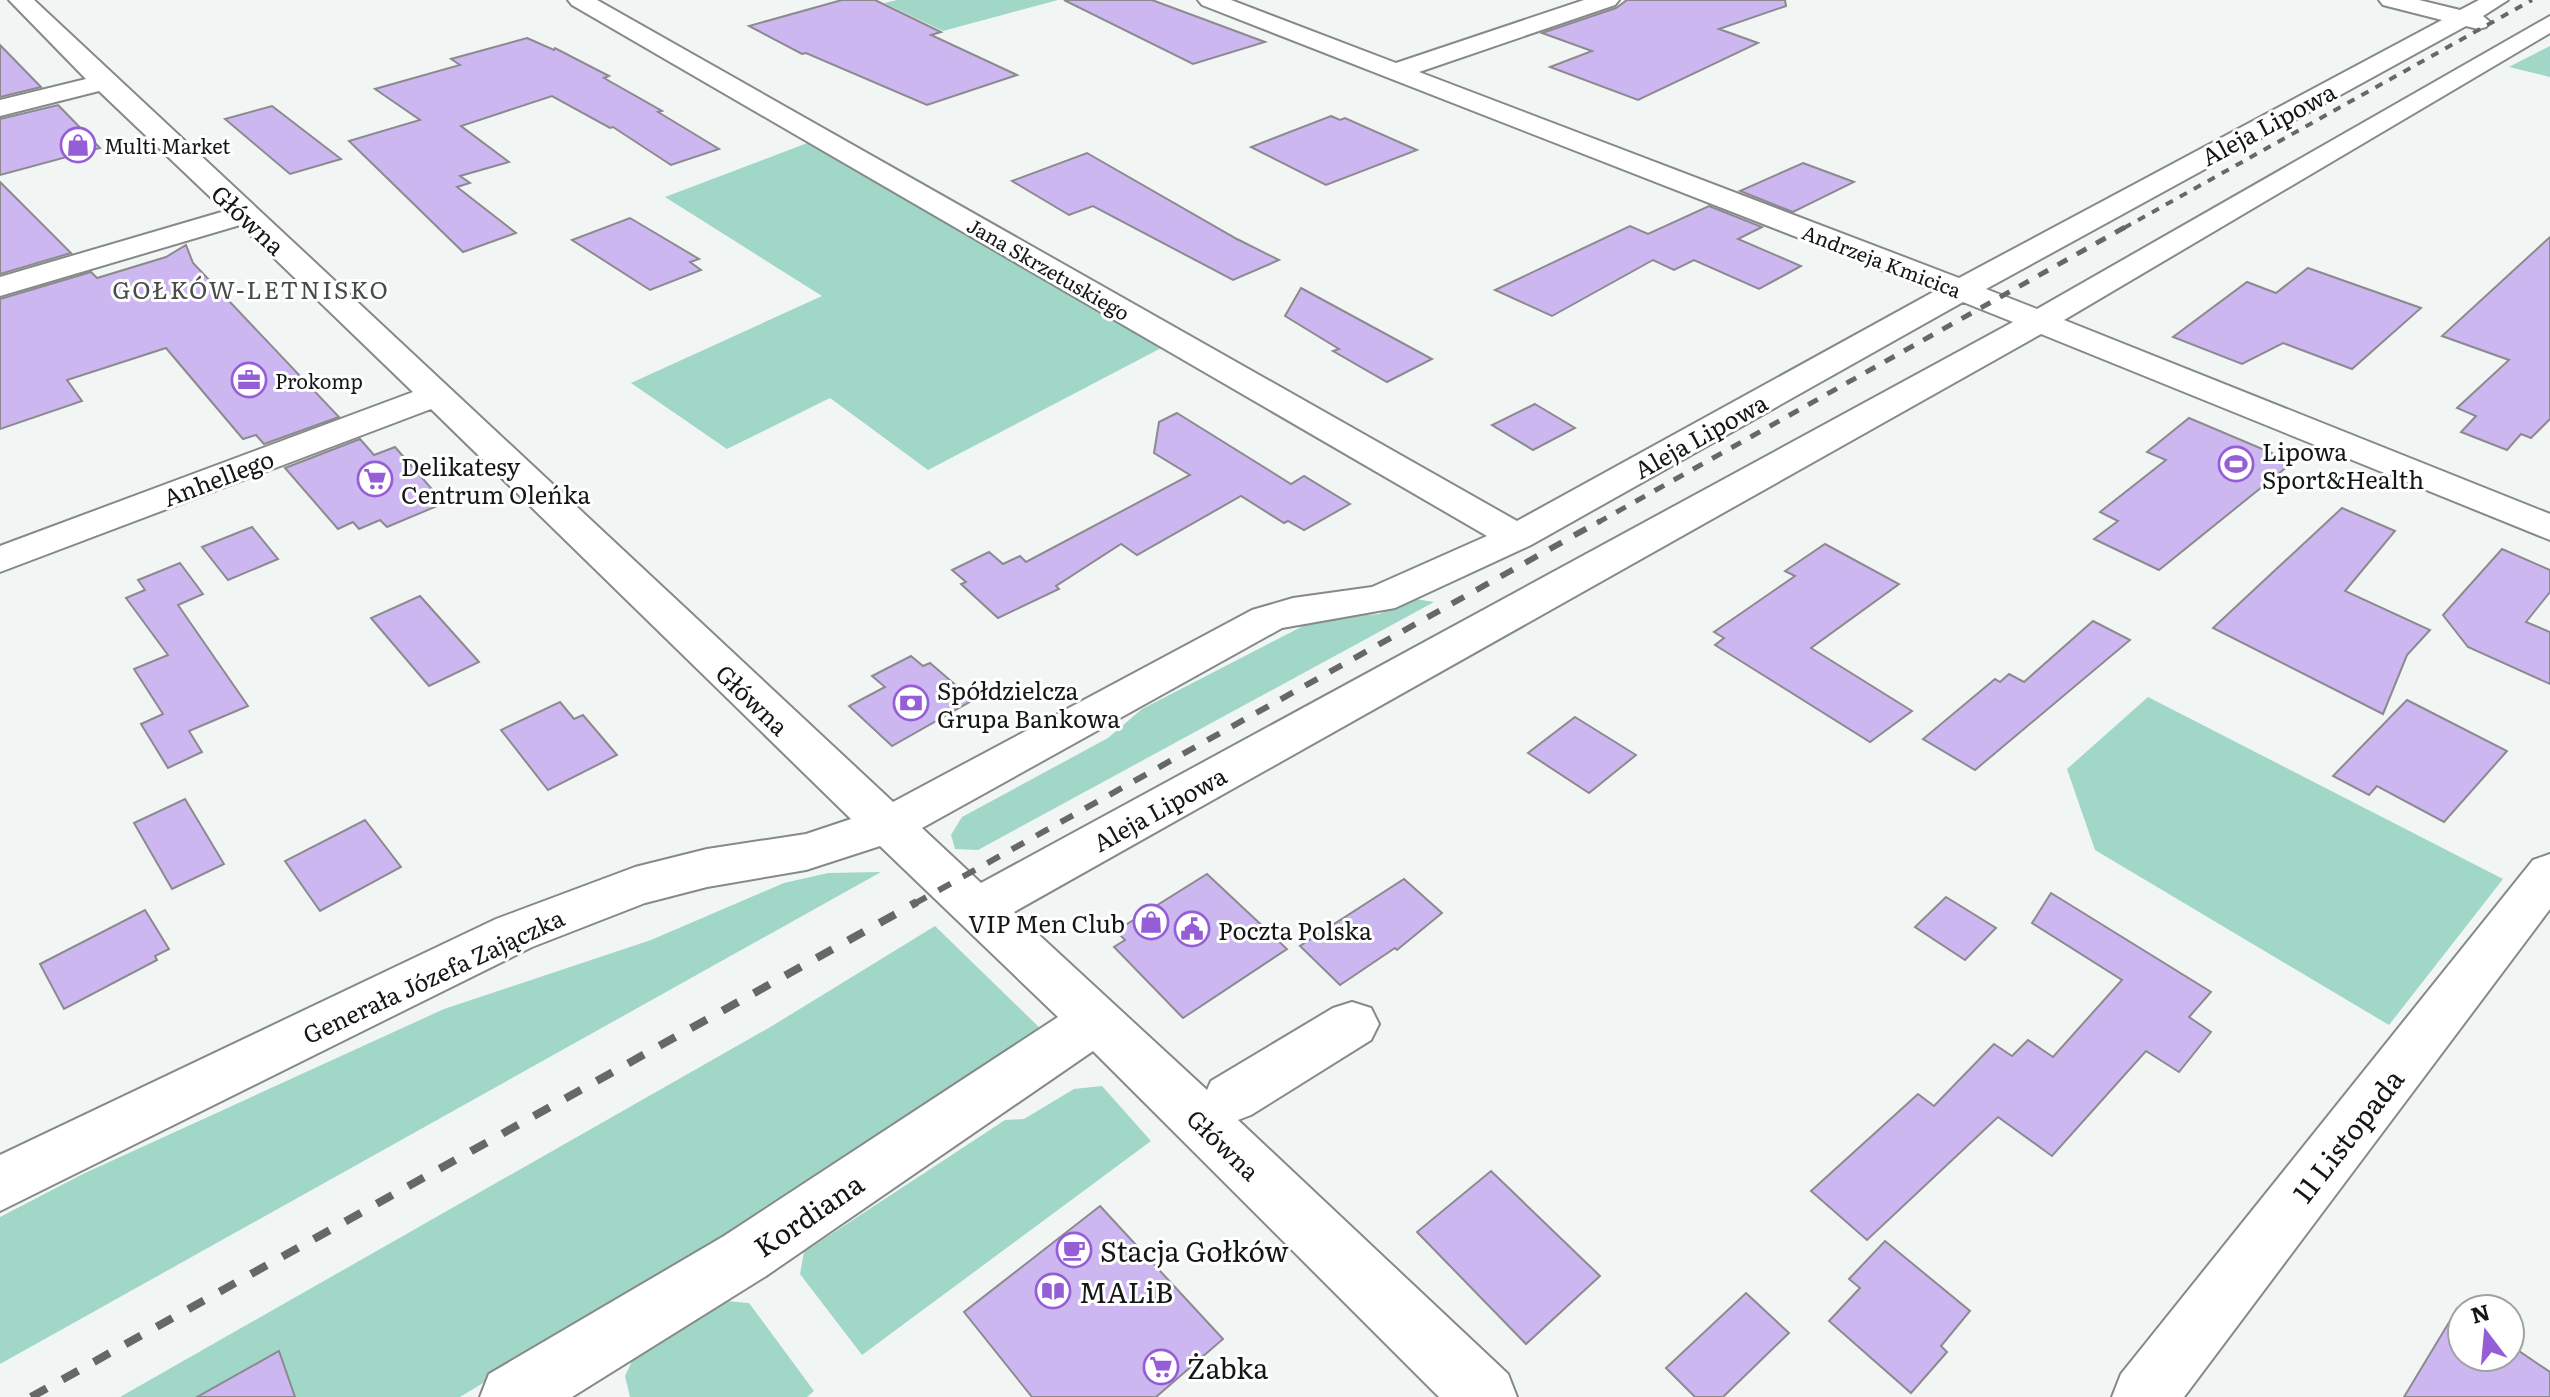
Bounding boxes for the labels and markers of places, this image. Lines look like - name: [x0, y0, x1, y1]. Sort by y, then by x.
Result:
- shop icon: Multi Market: [59, 126, 97, 164]
- place label: Multi Market: [104, 130, 230, 160]
- office icon: Prokomp: [230, 361, 268, 399]
- place label: Prokomp: [275, 365, 363, 395]
- place label: Lipowa Sport&Health: [2262, 433, 2424, 496]
- sports icon: Lipowa Sport&Health: [2217, 445, 2255, 483]
- place label: Delikatesy Centrum Oleńka: [401, 448, 591, 511]
- supermarket icon: Delikatesy Centrum Oleńka: [356, 460, 394, 498]
- place label: Spółdzielcza Grupa Bankowa: [937, 672, 1120, 735]
- bank icon: Spółdzielcza Grupa Bankowa: [892, 684, 930, 722]
- shop icon: VIP Men Club: [1132, 903, 1170, 941]
- place label: VIP Men Club: [968, 905, 1125, 940]
- public building icon: Poczta Polska: [1173, 910, 1211, 948]
- place label: Poczta Polska: [1218, 912, 1372, 947]
- place label: Stacja Gołków: [1100, 1229, 1289, 1271]
- cafe icon: Stacja Gołków: [1055, 1231, 1093, 1269]
- place label: MALiB: [1079, 1270, 1173, 1312]
- library icon: MALiB: [1034, 1272, 1072, 1310]
- place label: Żabka: [1187, 1346, 1268, 1388]
- supermarket icon: Żabka: [1142, 1348, 1180, 1386]

